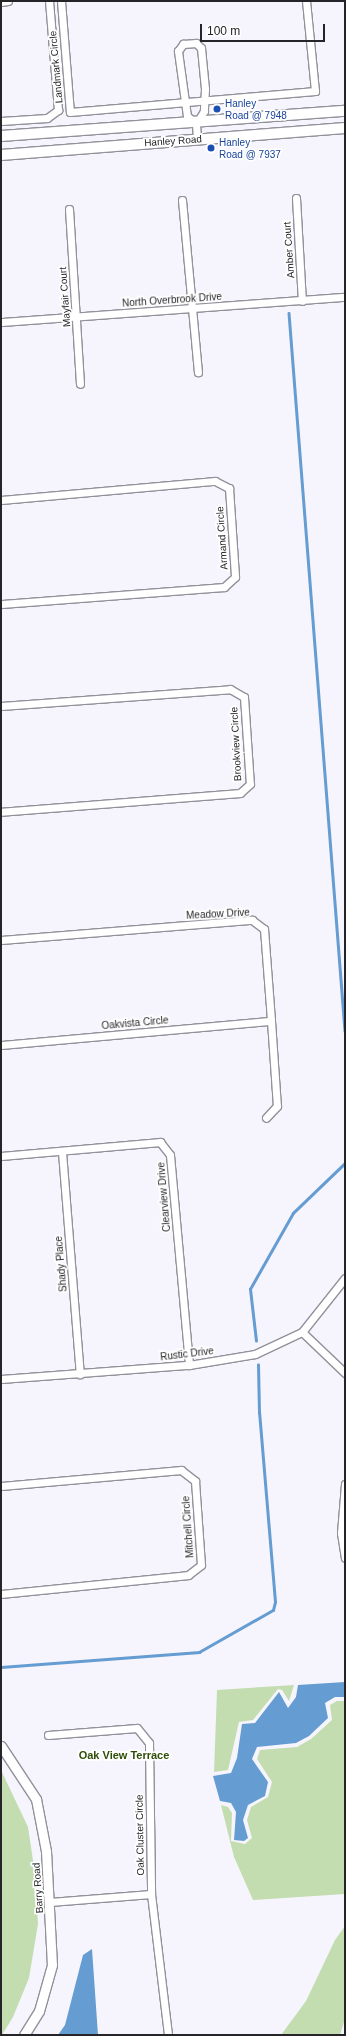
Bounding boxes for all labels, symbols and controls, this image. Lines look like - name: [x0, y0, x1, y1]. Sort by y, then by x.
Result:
- scale bar: [202, 16, 327, 42]
- text: 100 m: [207, 24, 240, 38]
- street label: Landmark Circle: [47, 30, 65, 104]
- place label: Hanley Road @ 7948: [225, 97, 287, 120]
- marker: Hanley Road @ 7948: [212, 104, 222, 114]
- street label: Hanley Road: [144, 133, 202, 149]
- place label: Hanley Road @ 7937: [219, 136, 281, 160]
- marker: Hanley Road @ 7937: [206, 143, 216, 153]
- street label: Amber Court: [281, 221, 297, 279]
- street label: Mayfair Court: [57, 267, 73, 327]
- street label: North Overbrook Drive: [122, 291, 222, 309]
- street label: Armand Circle: [214, 506, 230, 570]
- street label: Brookview Circle: [228, 707, 244, 781]
- street label: Meadow Drive: [186, 906, 250, 922]
- street label: Oakvista Circle: [101, 1014, 169, 1032]
- street label: Clearview Drive: [155, 1162, 173, 1232]
- street label: Shady Place: [53, 1236, 69, 1292]
- street label: Rustic Drive: [160, 1345, 214, 1363]
- street label: Mitchell Circle: [180, 1496, 196, 1558]
- district label: Oak View Terrace: [79, 1748, 169, 1762]
- street label: Oak Cluster Circle: [133, 1794, 147, 1876]
- street label: Barry Road: [30, 1862, 46, 1914]

